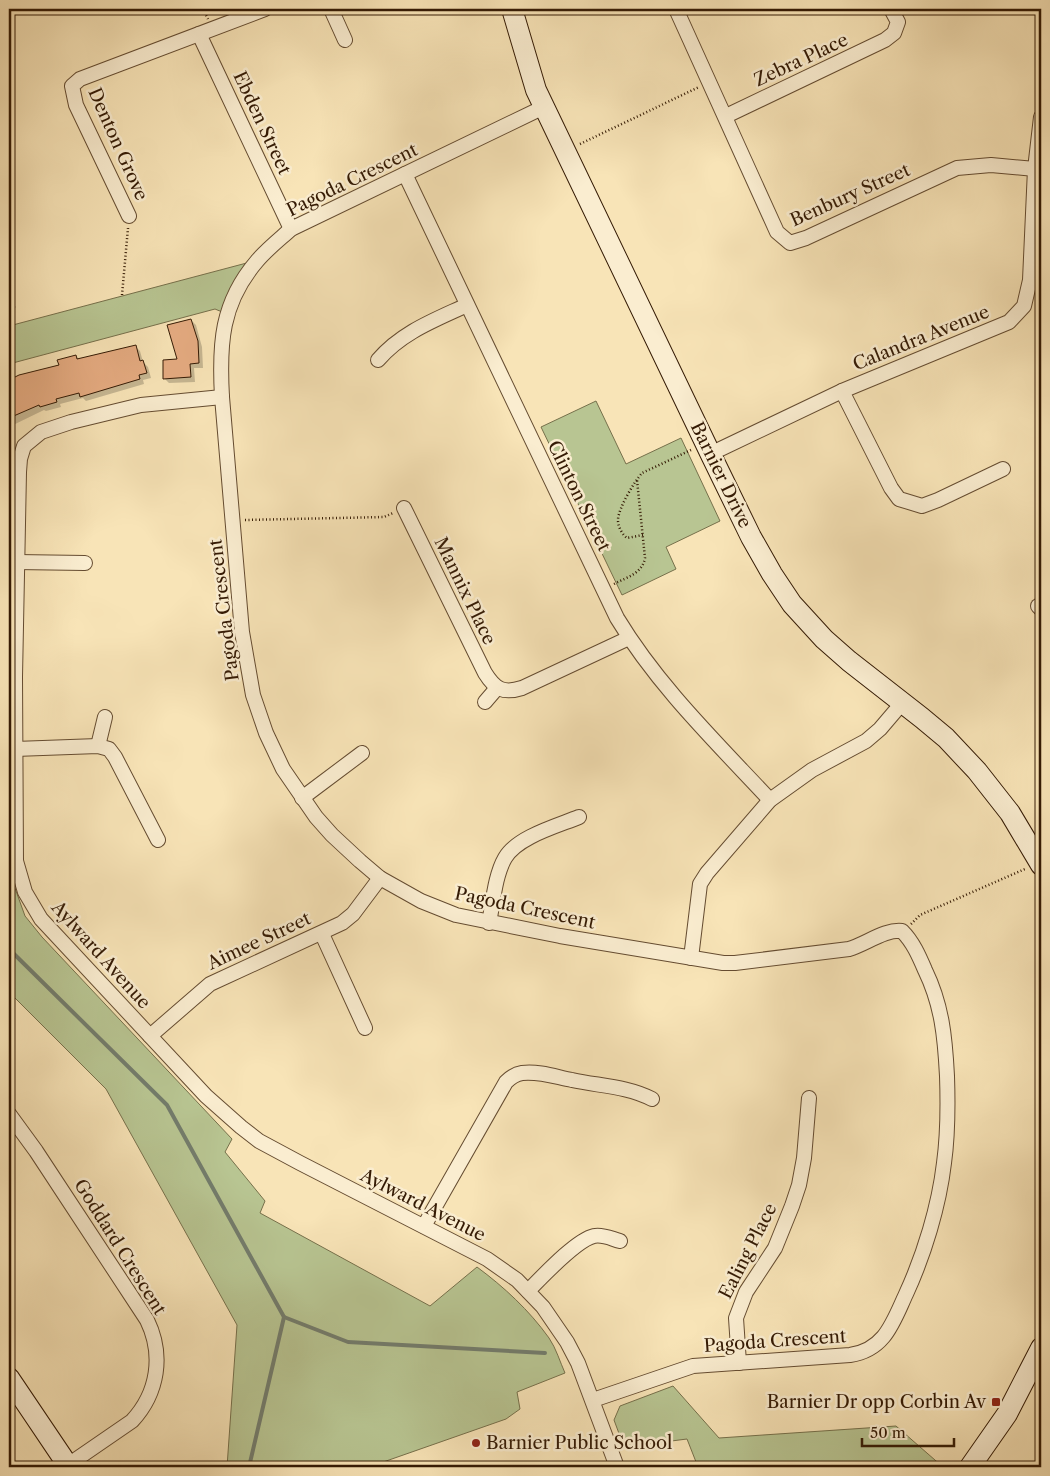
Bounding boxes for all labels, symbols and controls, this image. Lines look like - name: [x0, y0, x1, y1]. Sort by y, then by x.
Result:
- street label: Zebra Place: [751, 29, 851, 91]
- street label: Ebden Street: [228, 68, 296, 179]
- street label: Denton Grove: [83, 84, 153, 204]
- street label: Pagoda Crescent: [283, 139, 422, 221]
- street label: Benbury Street: [787, 159, 914, 231]
- street label: Calandra Avenue: [850, 301, 992, 375]
- street label: Barnier Drive: [686, 418, 756, 532]
- street label: Clinton Street: [543, 437, 616, 556]
- street label: Mannix Place: [429, 534, 501, 648]
- street label: Pagoda Crescent: [204, 537, 244, 682]
- street label: Pagoda Crescent: [453, 882, 598, 934]
- street label: Aylward Avenue: [46, 896, 155, 1013]
- street label: Aimee Street: [203, 907, 315, 975]
- street label: Aylward Avenue: [356, 1164, 489, 1246]
- street label: Goddard Crescent: [69, 1175, 171, 1320]
- street label: Ealing Place: [714, 1199, 782, 1303]
- street label: Pagoda Crescent: [703, 1325, 848, 1357]
- place label: Barnier Dr opp Corbin Av: [767, 1391, 986, 1413]
- marker: Barnier Dr opp Corbin Av: [990, 1396, 1002, 1408]
- scale bar: [862, 1416, 955, 1448]
- text: 50 m: [870, 1423, 906, 1442]
- place label: Barnier Public School: [486, 1432, 672, 1454]
- marker: Barnier Public School: [470, 1437, 482, 1449]

